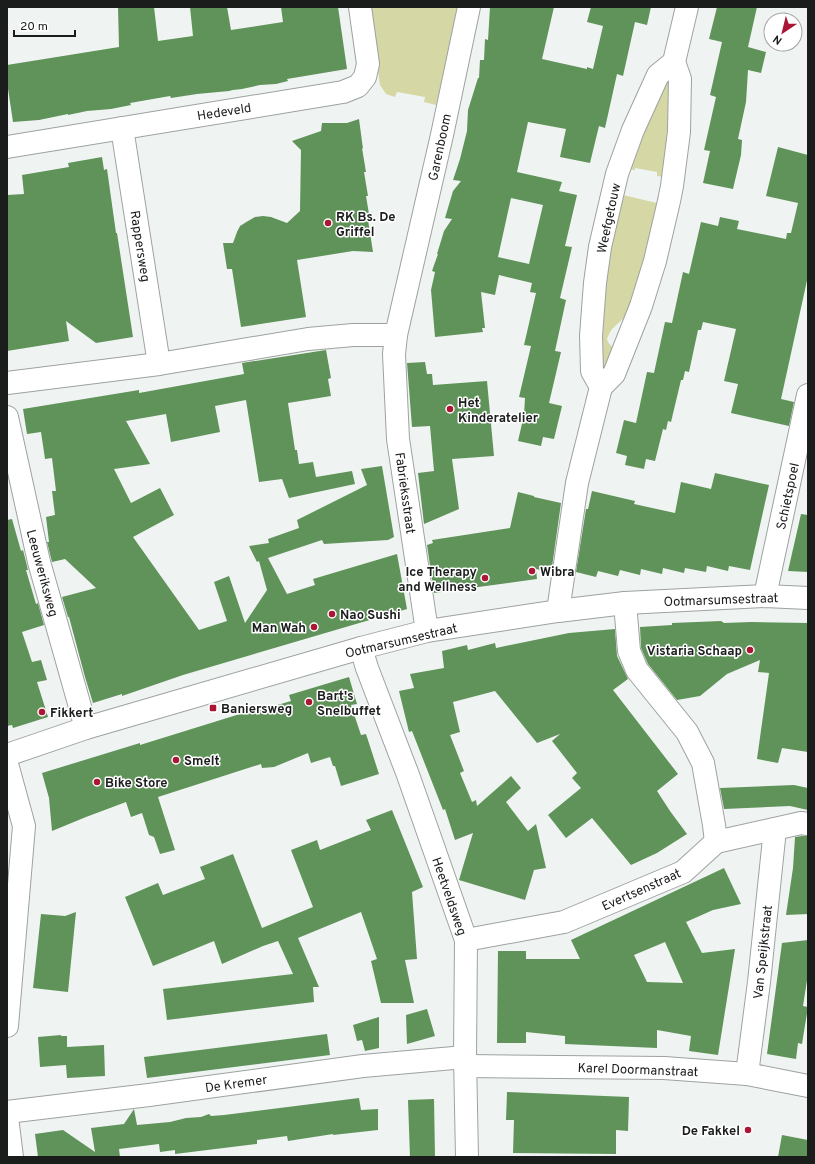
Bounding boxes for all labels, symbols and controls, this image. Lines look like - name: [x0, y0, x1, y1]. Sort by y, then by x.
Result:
- scale bar: [14, 12, 75, 38]
- north arrow: [763, 12, 803, 52]
- text: 20 m: [20, 19, 48, 35]
- text: N: [771, 31, 785, 47]
- street label: Hedeveld: [196, 101, 253, 125]
- street label: Garenboom: [426, 112, 456, 182]
- street label: Weefgetouw: [595, 182, 625, 255]
- street label: Rappersweg: [125, 209, 153, 283]
- place label: RK Bs. De Griffel: [336, 210, 395, 241]
- marker: RK Bs. De Griffel: [323, 218, 333, 228]
- place label: Het Kinderatelier: [458, 396, 539, 427]
- marker: Het Kinderatelier: [445, 404, 455, 414]
- street label: Fabrieksstraat: [390, 452, 418, 535]
- street label: Schietspoel: [774, 462, 804, 531]
- street label: Leeuweriksweg: [22, 528, 60, 619]
- place label: Ice Therapy and Wellness: [398, 565, 478, 596]
- place label: Wibra: [540, 565, 575, 581]
- marker: Wibra: [527, 566, 537, 576]
- marker: Ice Therapy and Wellness: [480, 573, 490, 583]
- street label: Ootmarsumsestraat: [663, 591, 779, 611]
- place label: Nao Sushi: [340, 608, 401, 624]
- marker: Nao Sushi: [327, 609, 337, 619]
- place label: Man Wah: [252, 621, 306, 637]
- street label: Ootmarsumsestraat: [344, 621, 459, 663]
- marker: Man Wah: [309, 622, 319, 632]
- place label: Vistaria Schaap: [647, 644, 742, 660]
- marker: Vistaria Schaap: [745, 645, 755, 655]
- place label: Bart's Snelbuffet: [317, 689, 381, 720]
- marker: Bart's Snelbuffet: [304, 697, 314, 707]
- place label: Baniersweg: [221, 702, 292, 718]
- marker: Baniersweg: [208, 703, 218, 713]
- place label: Fikkert: [50, 706, 93, 722]
- marker: Fikkert: [37, 707, 47, 717]
- place label: Smelt: [184, 754, 220, 770]
- marker: Smelt: [171, 755, 181, 765]
- place label: Bike Store: [105, 776, 168, 792]
- marker: Bike Store: [92, 777, 102, 787]
- street label: Heetveldsweg: [427, 855, 469, 938]
- street label: Evertsenstraat: [600, 866, 684, 915]
- street label: Van Speijkstraat: [751, 904, 777, 1000]
- street label: Karel Doormanstraat: [577, 1061, 699, 1081]
- street label: De Kremer: [204, 1073, 268, 1097]
- place label: De Fakkel: [682, 1124, 740, 1140]
- marker: De Fakkel: [743, 1125, 753, 1135]

